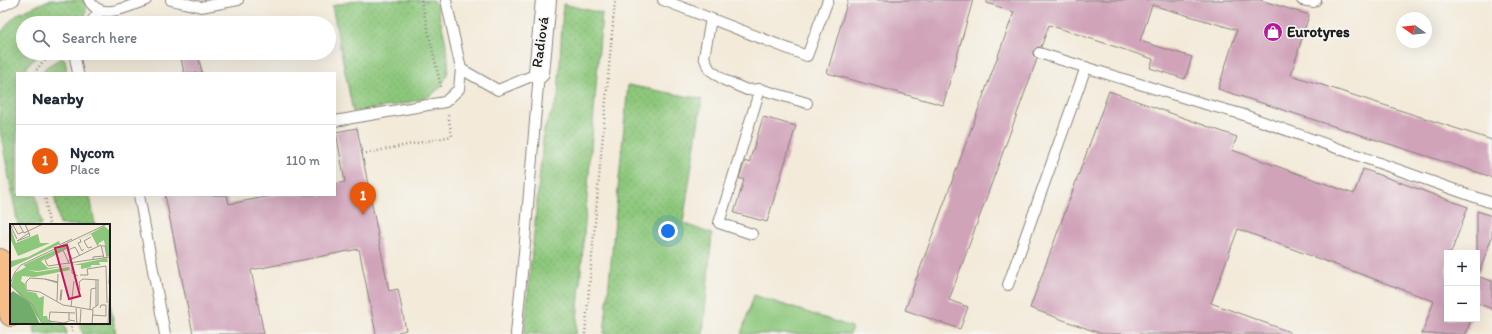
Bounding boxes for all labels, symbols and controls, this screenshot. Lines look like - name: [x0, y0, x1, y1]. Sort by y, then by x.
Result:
- north arrow: [1396, 12, 1432, 48]
- street label: Radiová: [528, 15, 553, 69]
- search box: [16, 16, 336, 60]
- shop icon: Eurotyres: [1262, 21, 1284, 43]
- place label: Eurotyres: [1287, 23, 1350, 42]
- icon: search: [30, 27, 52, 49]
- text: Search here: [62, 29, 137, 47]
- text: Nearby: [32, 88, 84, 108]
- text: Nycom: [70, 144, 114, 162]
- text: 1: [42, 153, 48, 168]
- text: 110 m: [286, 153, 320, 168]
- text: Place: [70, 162, 100, 177]
- pin: 1: [350, 182, 376, 215]
- your location: [658, 221, 678, 241]
- inset map: [10, 224, 110, 324]
- map controls: [1444, 250, 1480, 322]
- button: +: [1444, 250, 1480, 286]
- button: −: [1444, 286, 1480, 322]

